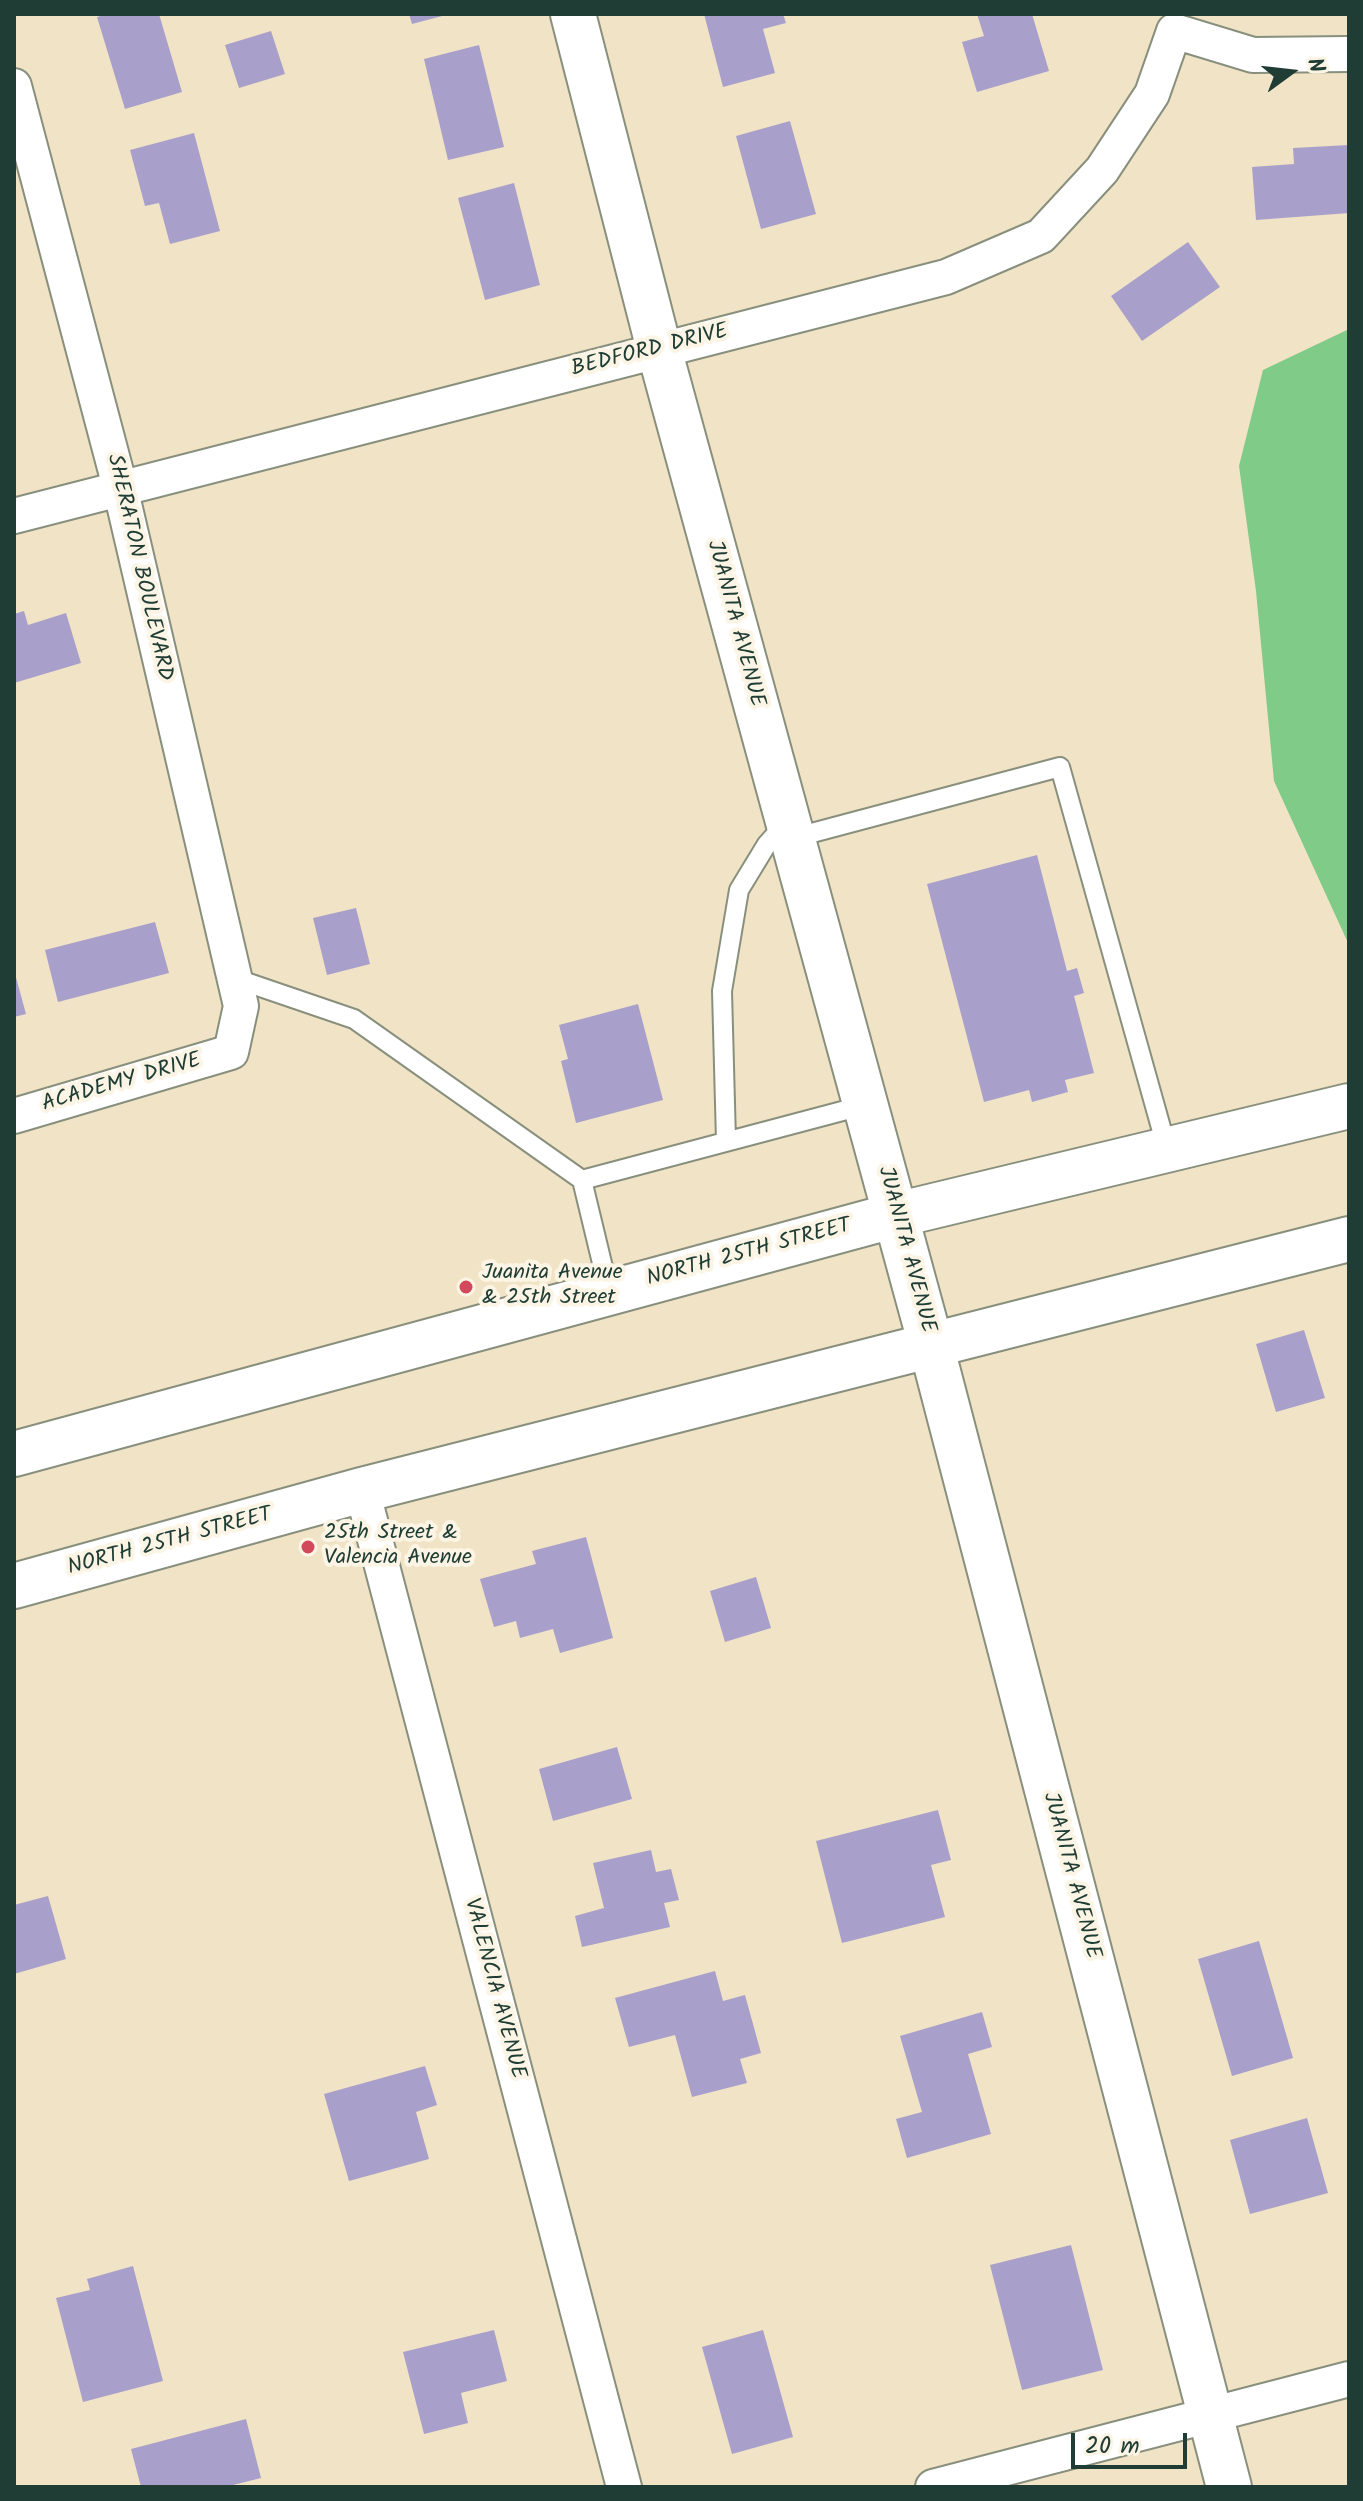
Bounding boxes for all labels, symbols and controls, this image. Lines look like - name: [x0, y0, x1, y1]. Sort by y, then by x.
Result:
- north arrow: [1251, 32, 1331, 112]
- text: N: [1296, 54, 1333, 77]
- street label: BEDFORD DRIVE: [569, 320, 731, 384]
- street label: SHERATON BOULEVARD: [99, 452, 177, 684]
- street label: JUANITA AVENUE: [699, 538, 769, 710]
- street label: ACADEMY DRIVE: [39, 1049, 205, 1119]
- street label: JUANITA AVENUE: [870, 1164, 940, 1336]
- street label: NORTH 25TH STREET: [644, 1214, 854, 1294]
- place label: Juanita Avenue & 25th Street: [482, 1261, 623, 1312]
- marker: Juanita Avenue & 25th Street: [457, 1278, 475, 1296]
- street label: NORTH 25TH STREET: [65, 1503, 275, 1583]
- place label: 25th Street & Valencia Avenue: [324, 1521, 472, 1572]
- marker: 25th Street & Valencia Avenue: [299, 1538, 317, 1556]
- street label: JUANITA AVENUE: [1035, 1790, 1105, 1962]
- street label: VALENCIA AVENUE: [456, 1896, 530, 2082]
- scale bar: [1075, 2417, 1191, 2467]
- text: 20 m: [1085, 2427, 1140, 2466]

